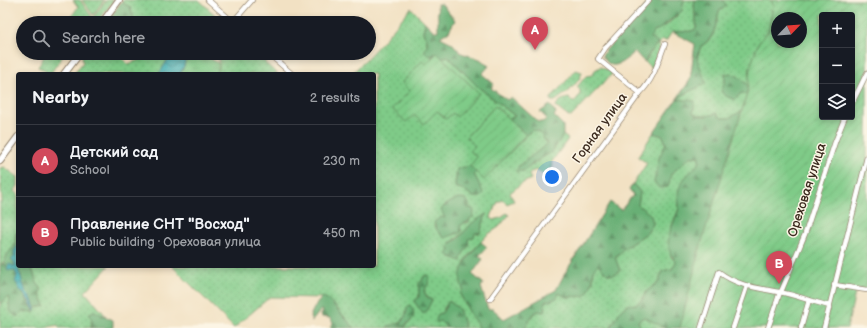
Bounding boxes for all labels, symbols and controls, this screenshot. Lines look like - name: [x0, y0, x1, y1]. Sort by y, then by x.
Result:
- north arrow: [771, 12, 807, 48]
- map controls: [819, 12, 855, 120]
- button: +: [819, 12, 855, 48]
- search box: [16, 16, 376, 60]
- pin: A: [522, 17, 548, 50]
- icon: search: [30, 27, 52, 49]
- text: Search here: [62, 29, 145, 48]
- button: −: [819, 48, 855, 84]
- button: layers: [819, 84, 855, 120]
- text: Nearby: [32, 88, 89, 108]
- street label: Горная улица: [569, 89, 631, 166]
- text: 2 results: [310, 90, 360, 106]
- street label: Ореховая улица: [784, 141, 830, 239]
- text: Детский сад: [70, 143, 158, 162]
- text: A: [41, 153, 49, 169]
- text: 230 m: [323, 153, 360, 169]
- text: School: [70, 162, 110, 178]
- your location: [542, 167, 562, 187]
- text: Правление СНТ "Восход": [70, 215, 250, 234]
- text: B: [40, 225, 50, 241]
- text: 450 m: [323, 225, 360, 241]
- text: Public building · Ореховая улица: [70, 234, 261, 250]
- pin: B: [766, 251, 792, 284]

